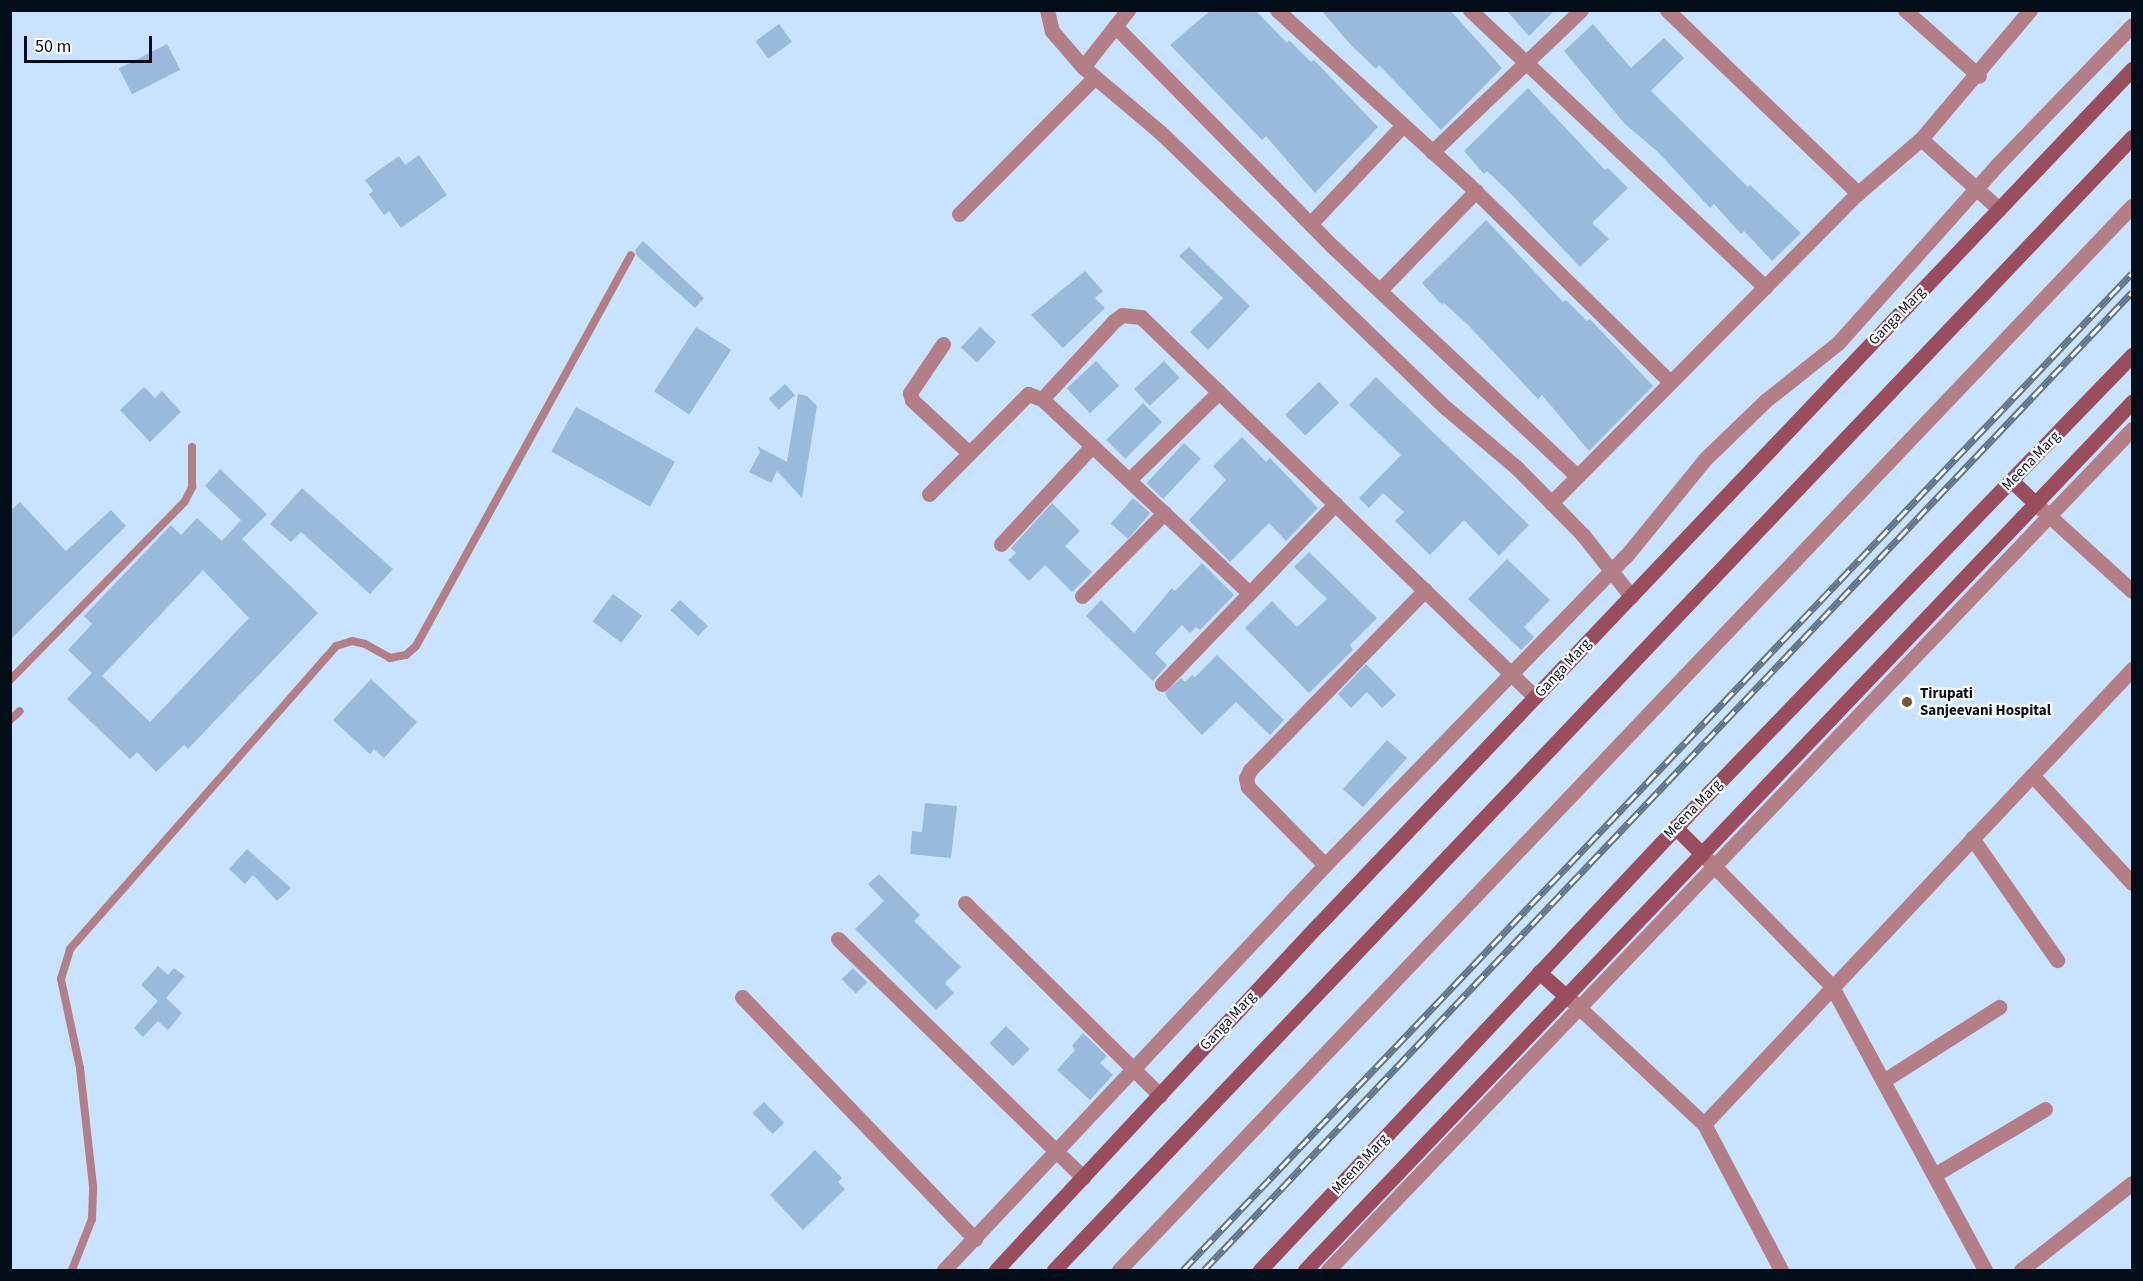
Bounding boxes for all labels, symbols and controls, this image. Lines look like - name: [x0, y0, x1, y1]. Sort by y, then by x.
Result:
- scale bar: [27, 24, 154, 62]
- text: 50 m: [35, 34, 71, 59]
- street label: Ganga Marg: [1865, 283, 1929, 349]
- street label: Meena Marg: [1998, 428, 2064, 494]
- street label: Ganga Marg: [1531, 635, 1595, 701]
- place label: Tirupati Sanjeevani Hospital: [1920, 684, 2051, 719]
- marker: Tirupati Sanjeevani Hospital: [1898, 693, 1916, 711]
- street label: Meena Marg: [1660, 776, 1726, 842]
- street label: Ganga Marg: [1196, 988, 1260, 1054]
- street label: Meena Marg: [1328, 1130, 1392, 1198]

